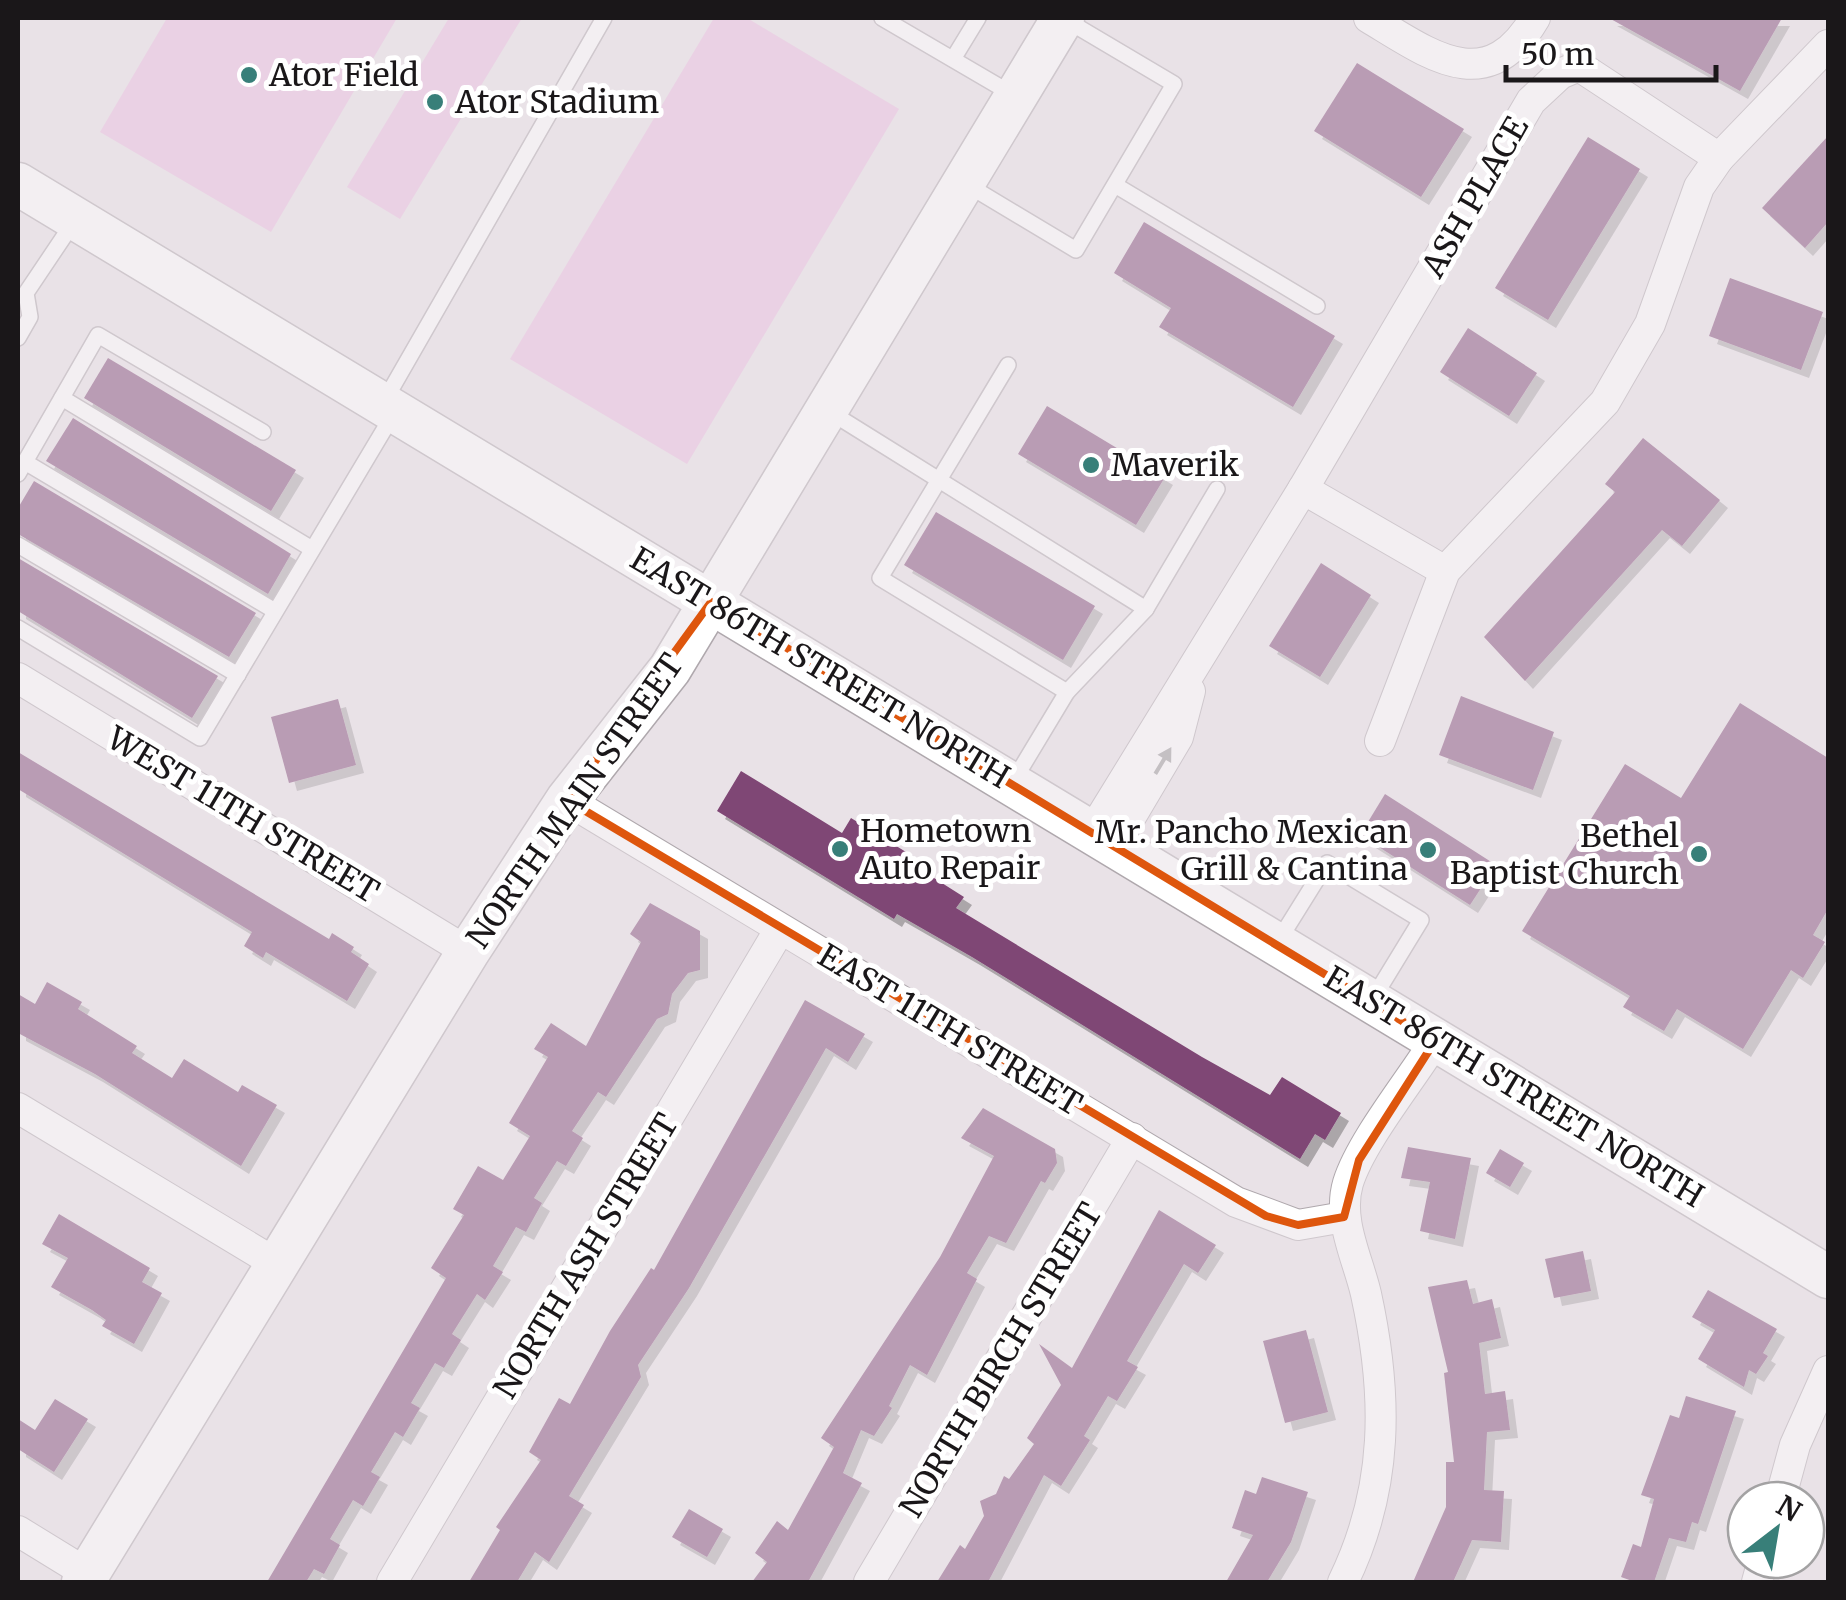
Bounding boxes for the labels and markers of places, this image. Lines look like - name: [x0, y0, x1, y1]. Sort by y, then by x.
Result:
- place label: Ator Field: [268, 55, 419, 95]
- marker: Ator Field: [238, 64, 260, 86]
- place label: Ator Stadium: [454, 82, 659, 122]
- marker: Ator Stadium: [424, 91, 446, 113]
- place label: Maverik: [1111, 445, 1240, 485]
- marker: Maverik: [1080, 454, 1102, 476]
- place label: Hometown Auto Repair: [859, 811, 1040, 888]
- place label: Mr. Pancho Mexican Grill & Cantina: [1095, 812, 1408, 889]
- place label: Bethel Baptist Church: [1450, 816, 1679, 893]
- marker: Hometown Auto Repair: [829, 838, 851, 860]
- marker: Mr. Pancho Mexican Grill & Cantina: [1417, 839, 1439, 861]
- marker: Bethel Baptist Church: [1688, 843, 1710, 865]

